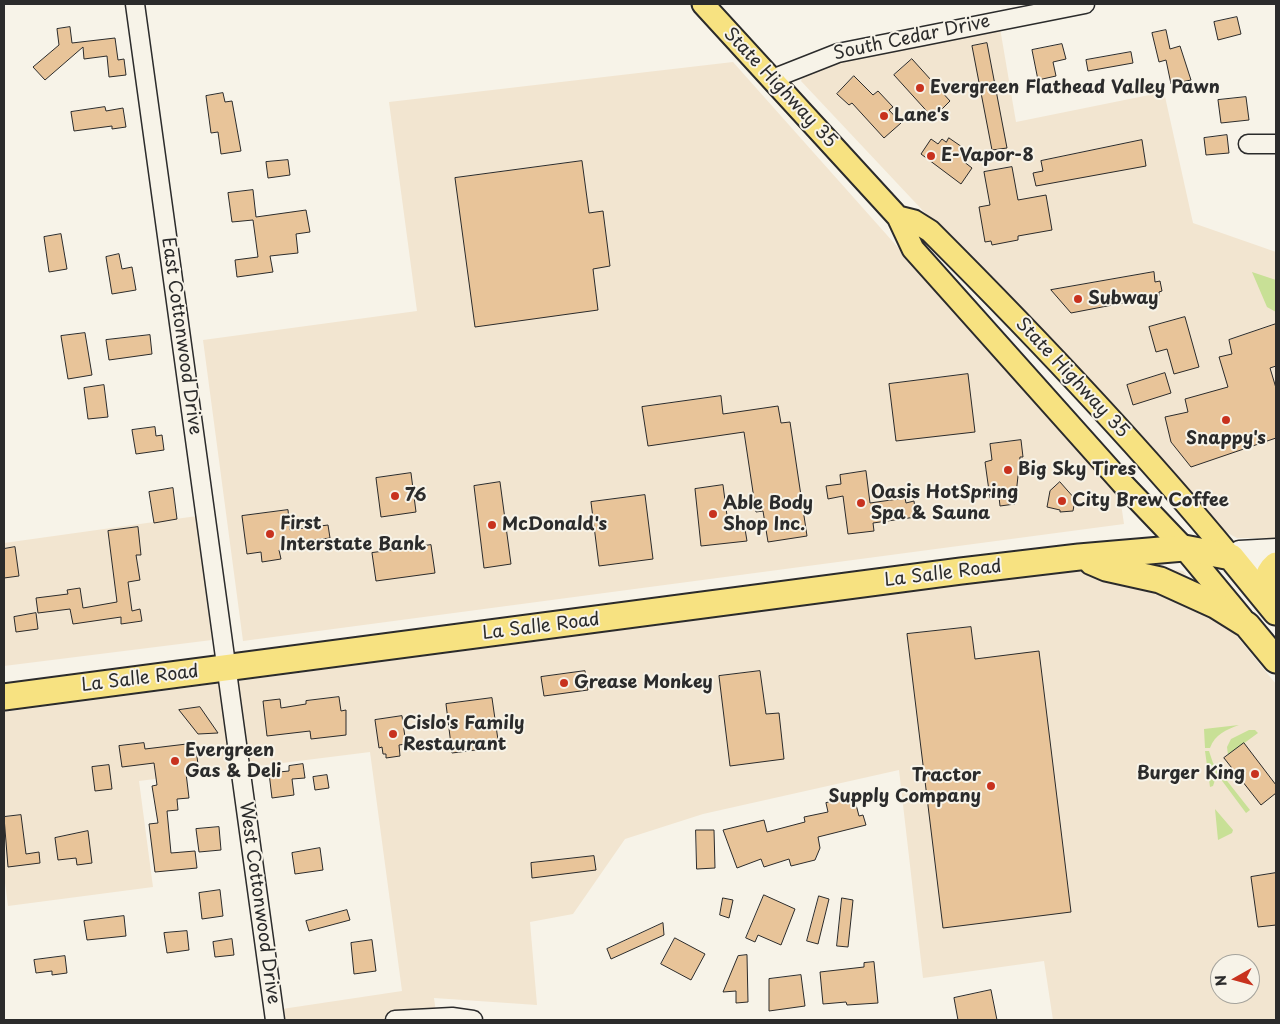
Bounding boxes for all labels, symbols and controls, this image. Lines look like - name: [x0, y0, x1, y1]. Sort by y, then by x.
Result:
- street label: South Cedar Drive: [832, 11, 992, 65]
- street label: State Highway 35: [719, 23, 841, 153]
- place label: Evergreen Flathead Valley Pawn: [930, 77, 1220, 99]
- marker: Evergreen Flathead Valley Pawn: [914, 82, 926, 94]
- place label: Lane's: [894, 105, 949, 127]
- marker: Lane's: [878, 110, 890, 122]
- place label: E-Vapor-8: [941, 145, 1034, 167]
- marker: E-Vapor-8: [925, 150, 937, 162]
- street label: East Cottonwood Drive: [156, 236, 206, 436]
- place label: Subway: [1088, 288, 1158, 310]
- marker: Subway: [1072, 293, 1084, 305]
- street label: State Highway 35: [1011, 313, 1133, 443]
- marker: Snappy's: [1220, 414, 1232, 426]
- place label: Snappy's: [1186, 428, 1266, 450]
- place label: Big Sky Tires: [1018, 459, 1136, 481]
- marker: Big Sky Tires: [1002, 464, 1014, 476]
- place label: Oasis HotSpring Spa & Sauna: [871, 482, 1018, 524]
- place label: 76: [405, 485, 426, 507]
- marker: 76: [389, 490, 401, 502]
- place label: City Brew Coffee: [1072, 490, 1229, 512]
- place label: Able Body Shop Inc.: [723, 493, 813, 536]
- marker: City Brew Coffee: [1056, 495, 1068, 507]
- marker: Oasis HotSpring Spa & Sauna: [855, 497, 867, 509]
- marker: Able Body Shop Inc.: [707, 508, 719, 520]
- place label: First Interstate Bank: [280, 513, 426, 556]
- place label: McDonald's: [502, 514, 607, 536]
- marker: McDonald's: [486, 519, 498, 531]
- marker: First Interstate Bank: [264, 528, 276, 540]
- street label: La Salle Road: [883, 556, 1003, 592]
- street label: La Salle Road: [481, 609, 601, 645]
- street label: La Salle Road: [80, 661, 200, 697]
- place label: Grease Monkey: [574, 672, 713, 694]
- marker: Grease Monkey: [558, 677, 570, 689]
- place label: Cislo's Family Restaurant: [403, 713, 525, 756]
- marker: Cislo's Family Restaurant: [387, 728, 399, 740]
- place label: Evergreen Gas & Deli: [185, 740, 281, 782]
- marker: Evergreen Gas & Deli: [169, 755, 181, 767]
- place label: Burger King: [1137, 763, 1245, 785]
- place label: Tractor Supply Company: [828, 765, 981, 808]
- marker: Burger King: [1249, 768, 1261, 780]
- marker: Tractor Supply Company: [985, 780, 997, 792]
- street label: West Cottonwood Drive: [234, 800, 284, 1006]
- north arrow: [1210, 954, 1260, 1004]
- text: N: [1210, 974, 1232, 988]

